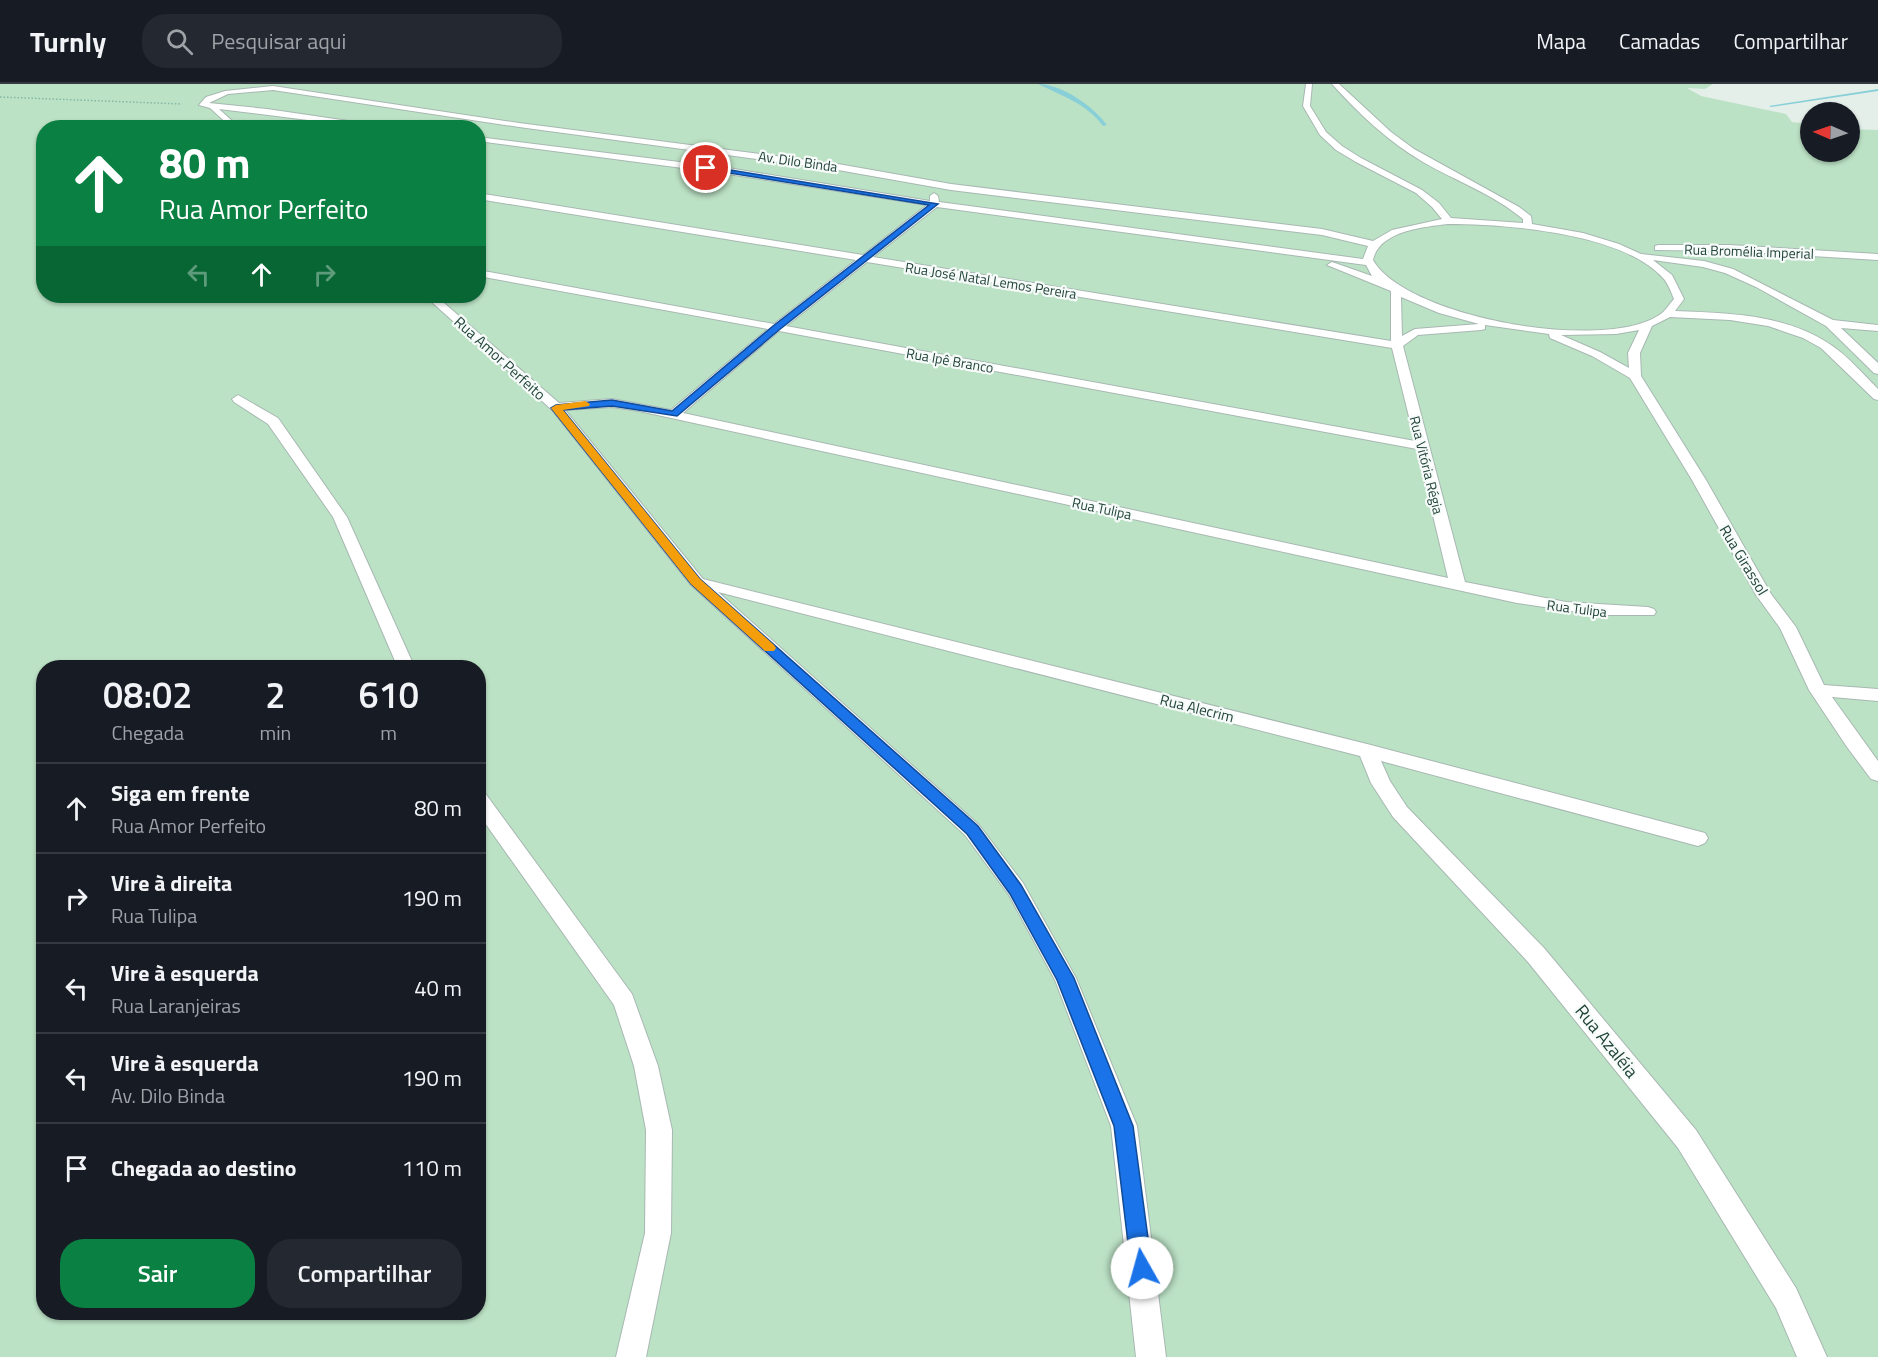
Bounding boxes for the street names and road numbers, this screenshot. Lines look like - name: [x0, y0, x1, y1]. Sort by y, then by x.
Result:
- street label: Av. Dilo Binda: [757, 145, 839, 177]
- street label: Rua Bromélia Imperial: [1684, 238, 1814, 264]
- street label: Rua José Natal Lemos Pereira: [904, 256, 1078, 304]
- street label: Rua Amor Perfeito: [449, 311, 551, 406]
- street label: Rua Ipê Branco: [905, 342, 995, 378]
- street label: Rua Vitória Régia: [1405, 414, 1449, 516]
- street label: Rua Tulipa: [1070, 491, 1134, 525]
- street label: Rua Girassol: [1714, 520, 1774, 600]
- street label: Rua Tulipa: [1546, 594, 1608, 622]
- street label: Rua Alecrim: [1158, 688, 1236, 728]
- street label: Rua Azaléia: [1569, 998, 1645, 1084]

